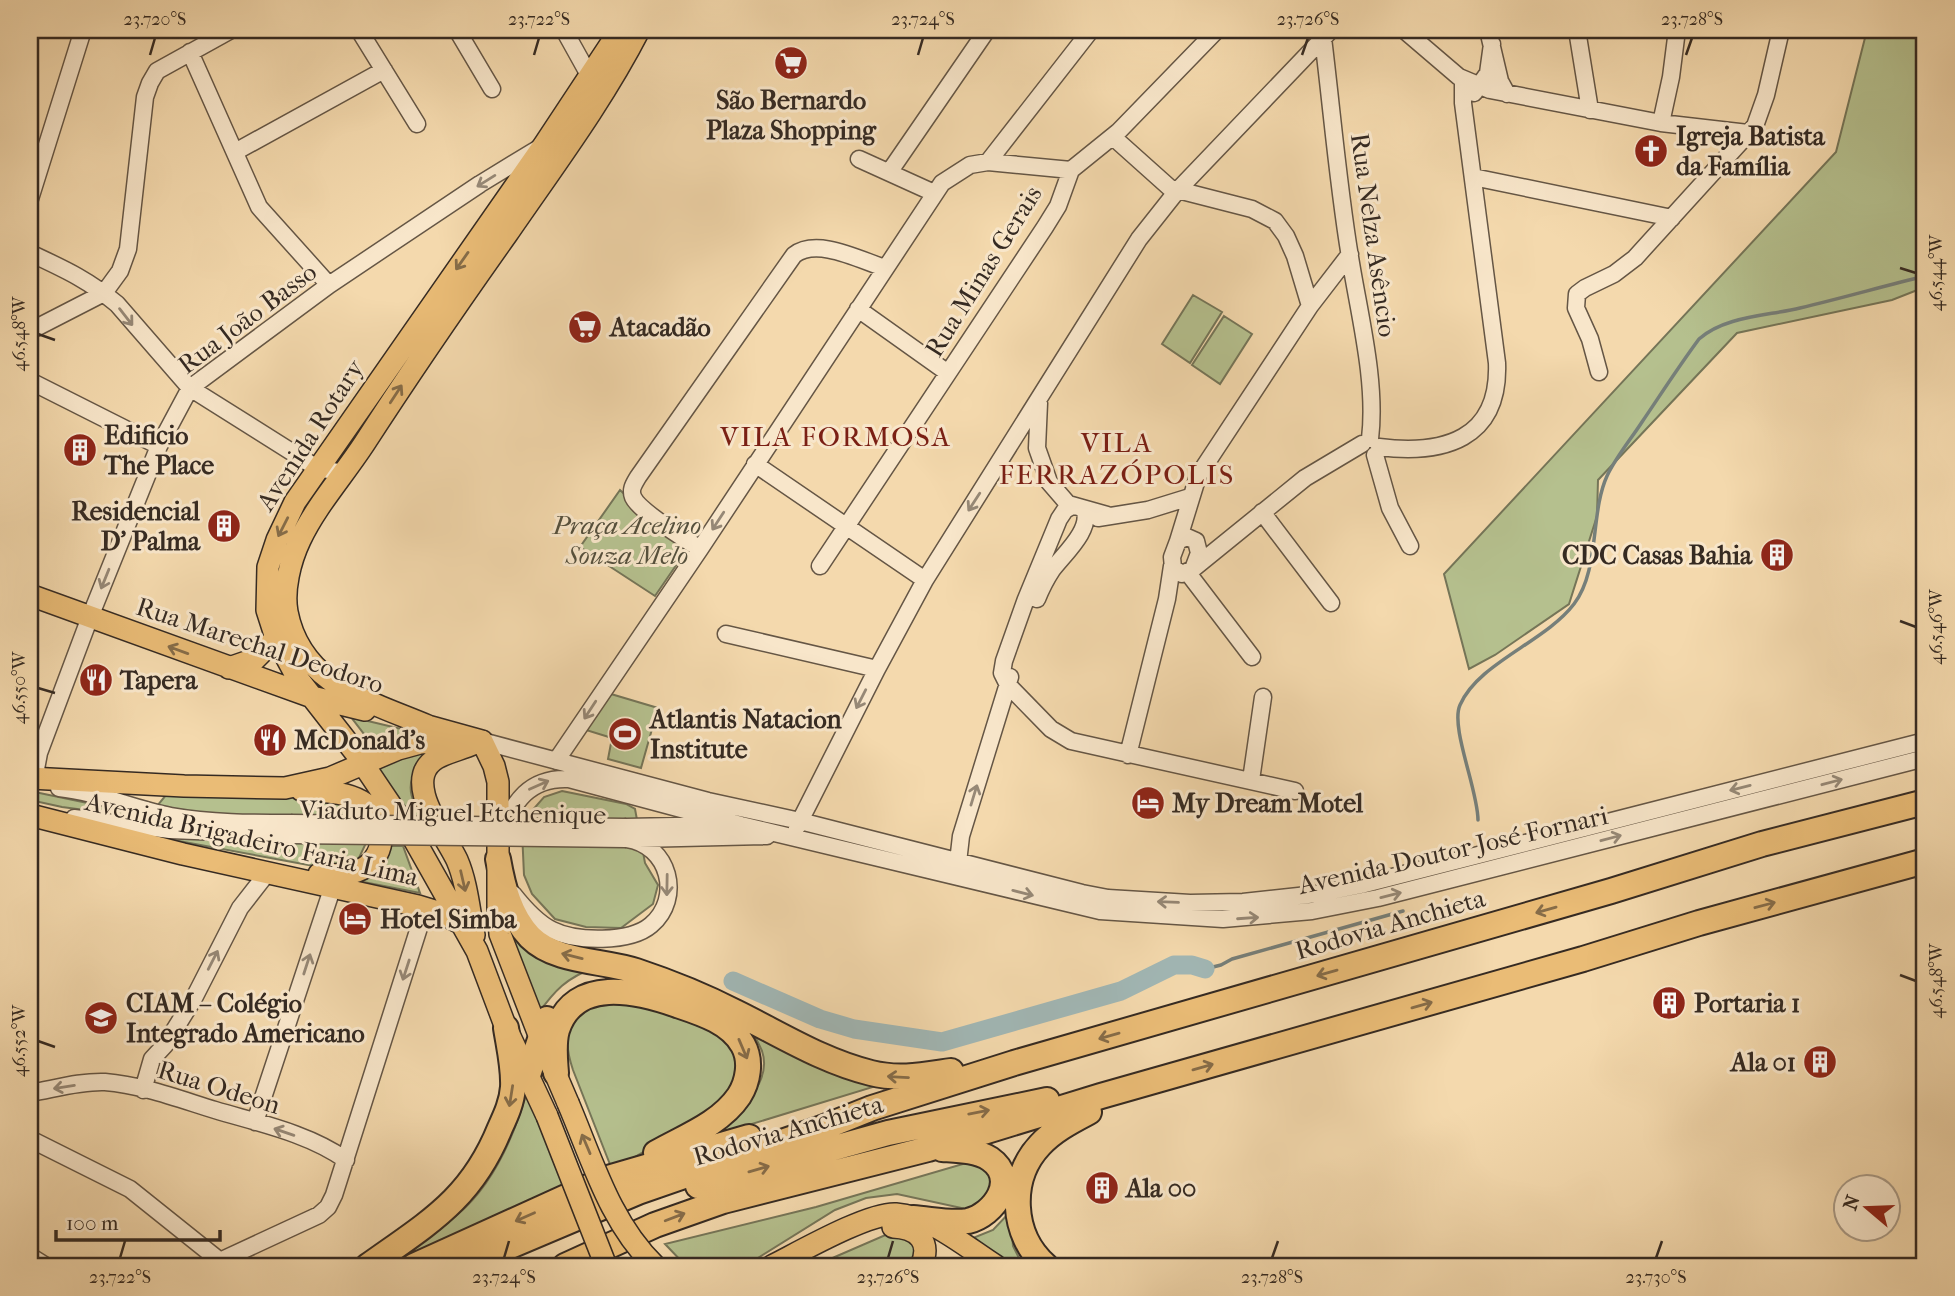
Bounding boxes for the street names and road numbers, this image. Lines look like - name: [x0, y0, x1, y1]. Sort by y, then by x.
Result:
- street label: Rua Nelza Asêncio: [1344, 131, 1403, 339]
- street label: Rua Minas Gerais: [918, 180, 1049, 363]
- street label: Rua João Basso: [172, 256, 323, 381]
- street label: Avenida Rotary: [250, 353, 371, 517]
- street label: Rua Marechal Deodoro: [132, 591, 387, 700]
- street label: Avenida Brigadeiro Faria Lima: [81, 786, 422, 893]
- street label: Viaduto Miguel Etchenique: [298, 794, 607, 831]
- street label: Avenida Doutor José Fornari: [1294, 800, 1611, 901]
- street label: Rodovia Anchieta: [1292, 882, 1490, 966]
- street label: Rua Odeon: [154, 1054, 284, 1121]
- street label: Rodovia Anchieta: [690, 1088, 888, 1172]

